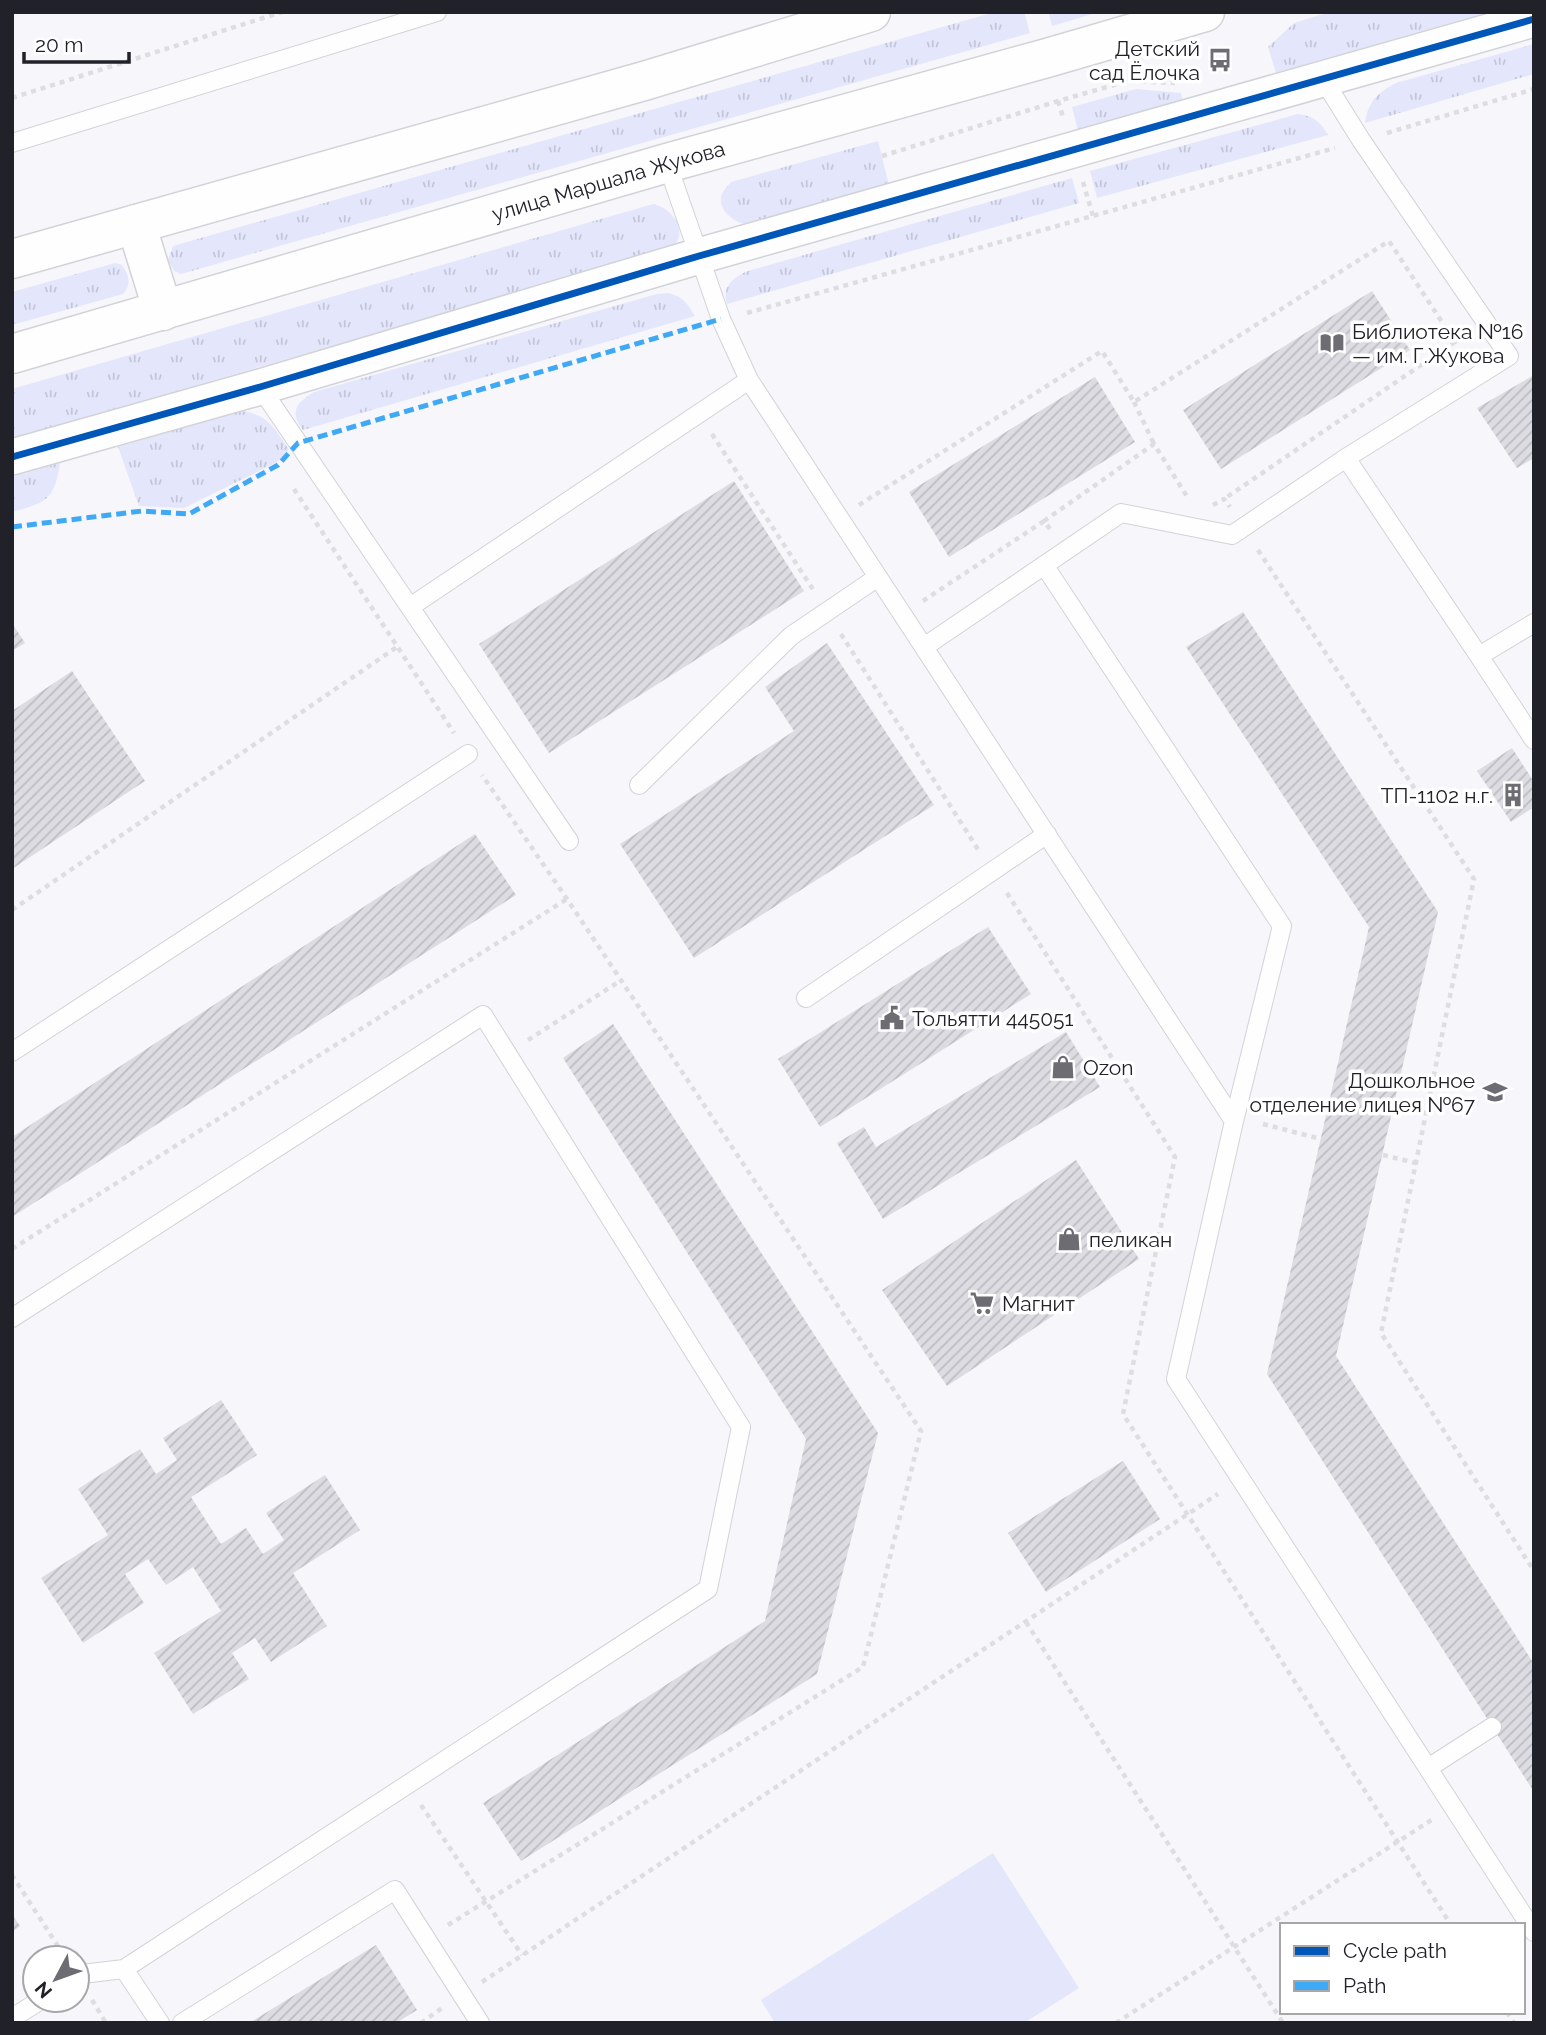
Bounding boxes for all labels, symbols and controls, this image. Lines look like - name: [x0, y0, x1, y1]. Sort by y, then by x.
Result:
- scale bar: [24, 21, 130, 65]
- text: 20 m: [35, 32, 83, 57]
- place label: Детский сад Ёлочка: [1089, 36, 1200, 85]
- bus stop icon: Детский сад Ёлочка: [1206, 46, 1234, 74]
- street label: улица Маршала Жукова: [489, 135, 728, 226]
- place label: Библиотека №16 — им. Г.Жукова: [1352, 319, 1523, 368]
- library icon: Библиотека №16 — им. Г.Жукова: [1318, 329, 1346, 357]
- building icon: ТП-1102 н.г.: [1499, 781, 1527, 809]
- place label: ТП-1102 н.г.: [1381, 783, 1493, 808]
- public building icon: Тольятти 445051: [878, 1004, 906, 1032]
- place label: Тольятти 445051: [912, 1006, 1074, 1031]
- shop icon: Ozon: [1049, 1053, 1077, 1081]
- place label: Ozon: [1083, 1055, 1134, 1080]
- place label: Дошкольное отделение лицея №67: [1249, 1068, 1476, 1117]
- school or university icon: Дошкольное отделение лицея №67: [1481, 1078, 1509, 1106]
- shop icon: пеликан: [1055, 1225, 1083, 1253]
- place label: пеликан: [1089, 1227, 1172, 1252]
- supermarket icon: Магнит: [968, 1289, 996, 1317]
- place label: Магнит: [1002, 1291, 1075, 1316]
- legend: [1280, 1923, 1525, 2014]
- text: Cycle path: [1343, 1938, 1447, 1963]
- north arrow: [21, 1944, 91, 2014]
- text: Path: [1343, 1973, 1387, 1998]
- text: N: [30, 1977, 56, 2003]

